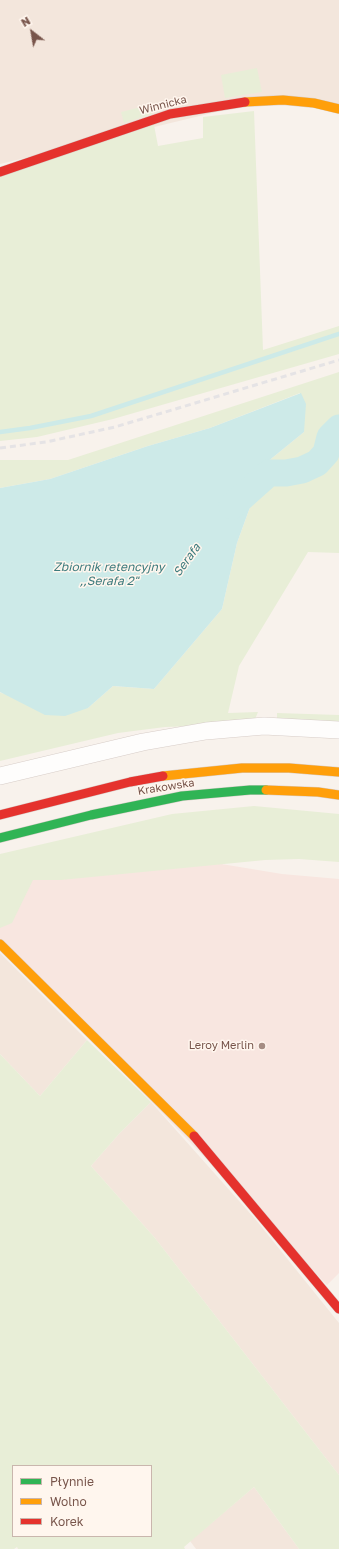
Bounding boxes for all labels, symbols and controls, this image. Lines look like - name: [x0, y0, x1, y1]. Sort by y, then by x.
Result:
- north arrow: [12, 12, 52, 52]
- text: N: [19, 14, 32, 29]
- street label: Winnicka: [138, 93, 188, 117]
- water label: Serafa: [170, 541, 204, 579]
- water label: Zbiornik retencyjny ,,Serafa 2": [54, 560, 164, 588]
- street label: Krakowska: [137, 776, 195, 798]
- place label: Leroy Merlin: [189, 1039, 254, 1053]
- marker: Leroy Merlin: [257, 1041, 267, 1051]
- legend: [12, 1465, 152, 1537]
- text: Płynnie: [50, 1474, 94, 1489]
- text: Wolno: [50, 1494, 87, 1509]
- text: Korek: [50, 1514, 84, 1529]

